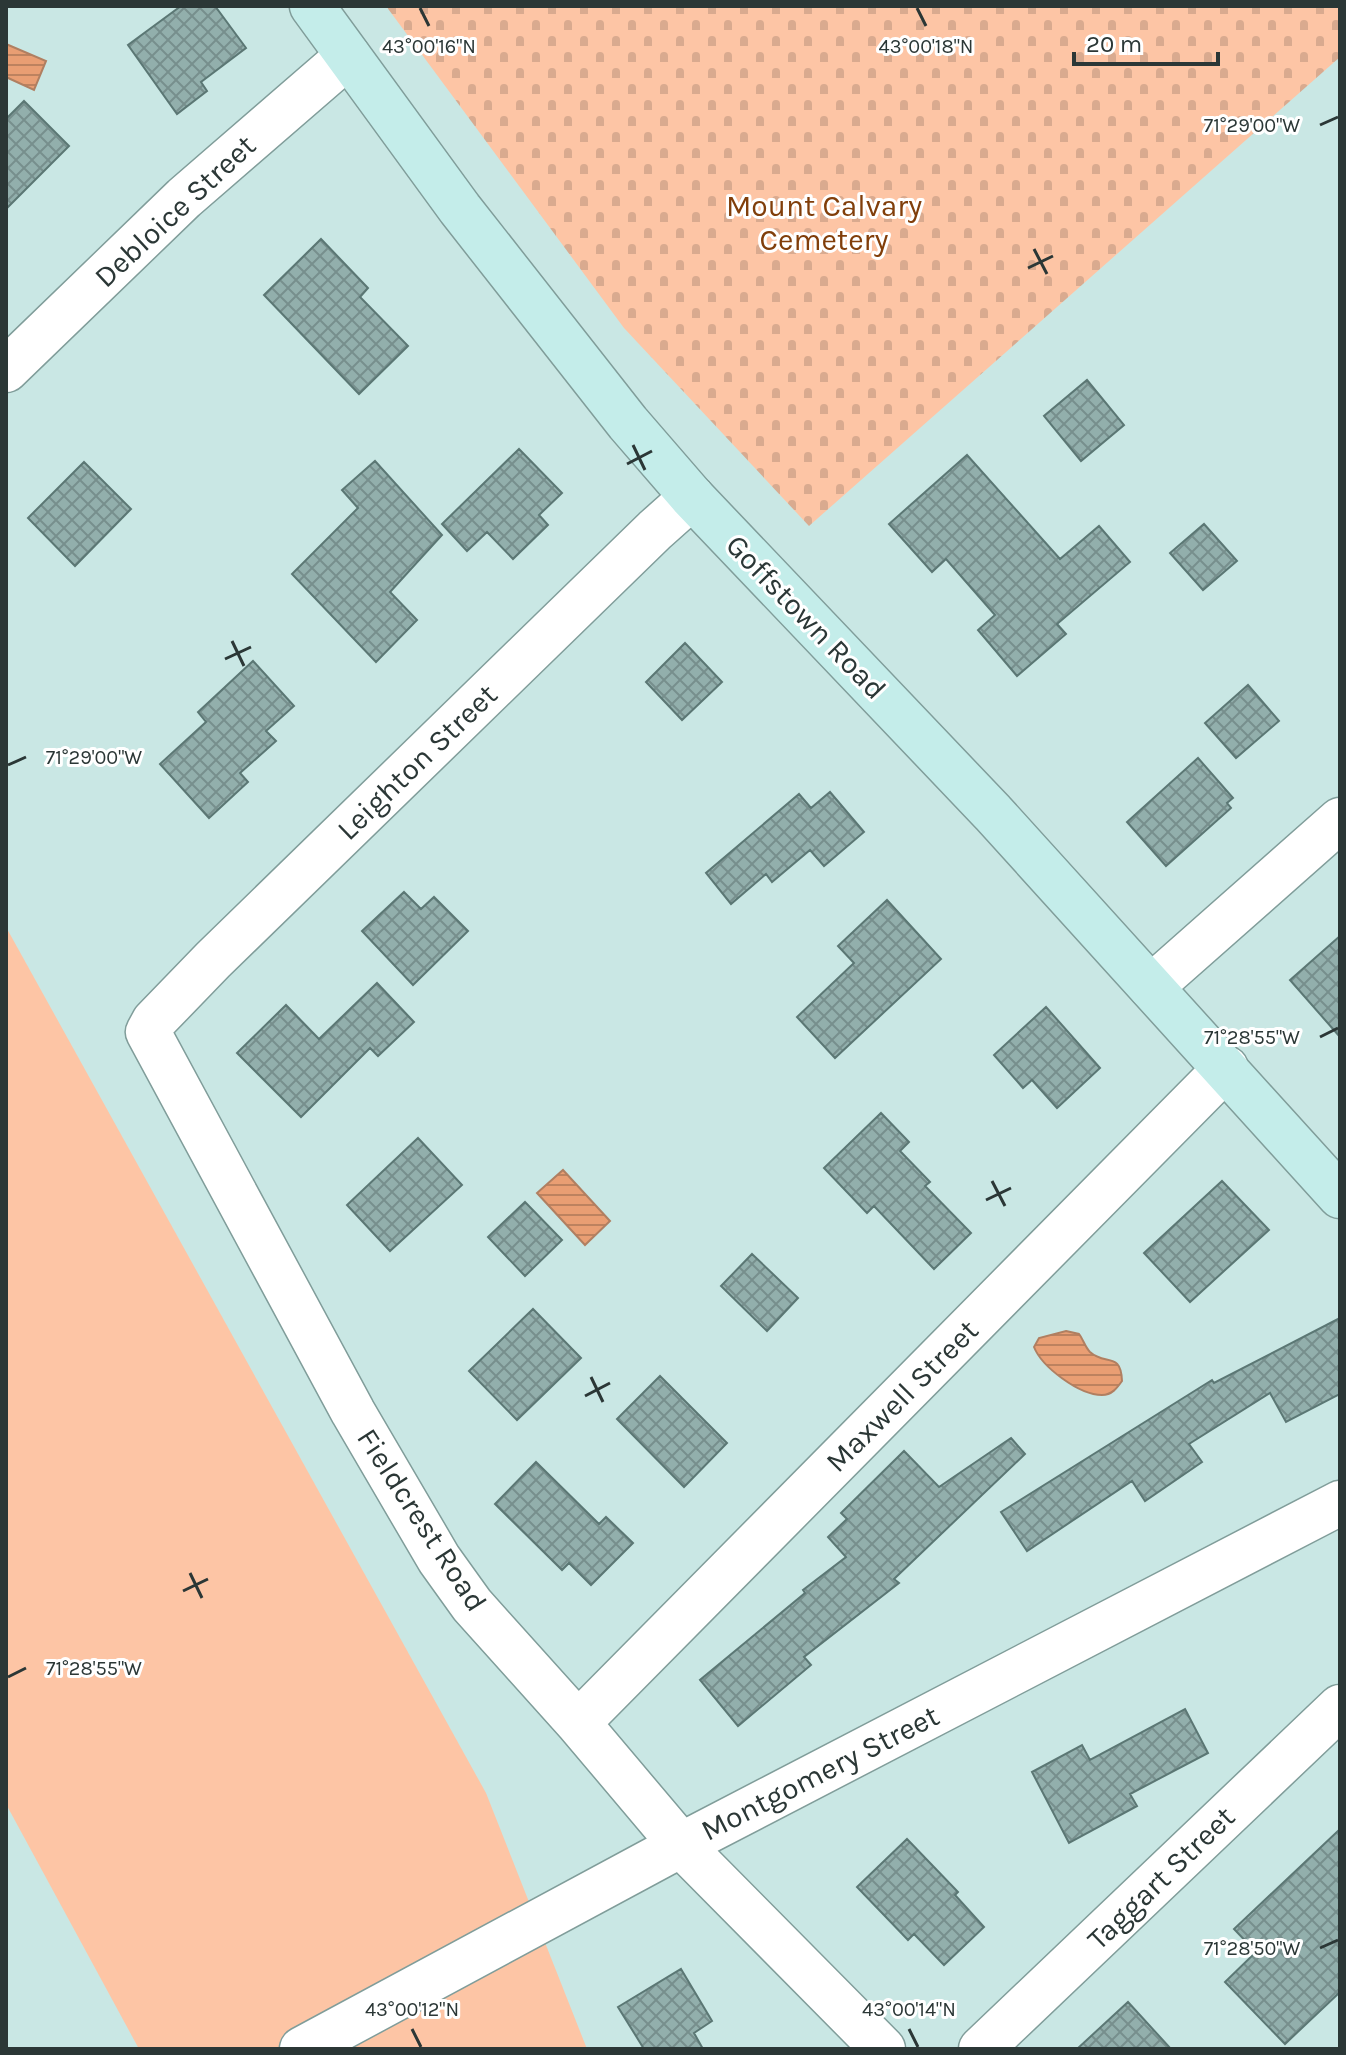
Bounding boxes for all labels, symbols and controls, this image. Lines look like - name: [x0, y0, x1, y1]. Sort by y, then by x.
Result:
- scale bar: [1074, 16, 1218, 66]
- text: 20 m: [1086, 30, 1142, 58]
- text: 43°00'16"N: [382, 35, 476, 58]
- text: 43°00'18"N: [879, 35, 973, 58]
- text: 71°29'00"W: [1204, 114, 1300, 137]
- street label: Debloice Street: [87, 127, 263, 295]
- park label: Mount Calvary Cemetery: [726, 188, 922, 258]
- street label: Goffstown Road: [718, 527, 894, 707]
- street label: Leighton Street: [329, 677, 505, 847]
- text: 71°29'00"W: [46, 746, 142, 769]
- text: 71°28'55"W: [1204, 1026, 1300, 1049]
- street label: Maxwell Street: [818, 1312, 986, 1480]
- street label: Fieldcrest Road: [349, 1422, 495, 1618]
- text: 71°28'55"W: [46, 1657, 142, 1680]
- street label: Montgomery Street: [695, 1697, 945, 1849]
- street label: Taggart Street: [1080, 1799, 1242, 1957]
- text: 71°28'50"W: [1204, 1937, 1300, 1960]
- text: 43°00'12"N: [365, 1998, 459, 2021]
- text: 43°00'14"N: [862, 1998, 956, 2021]

